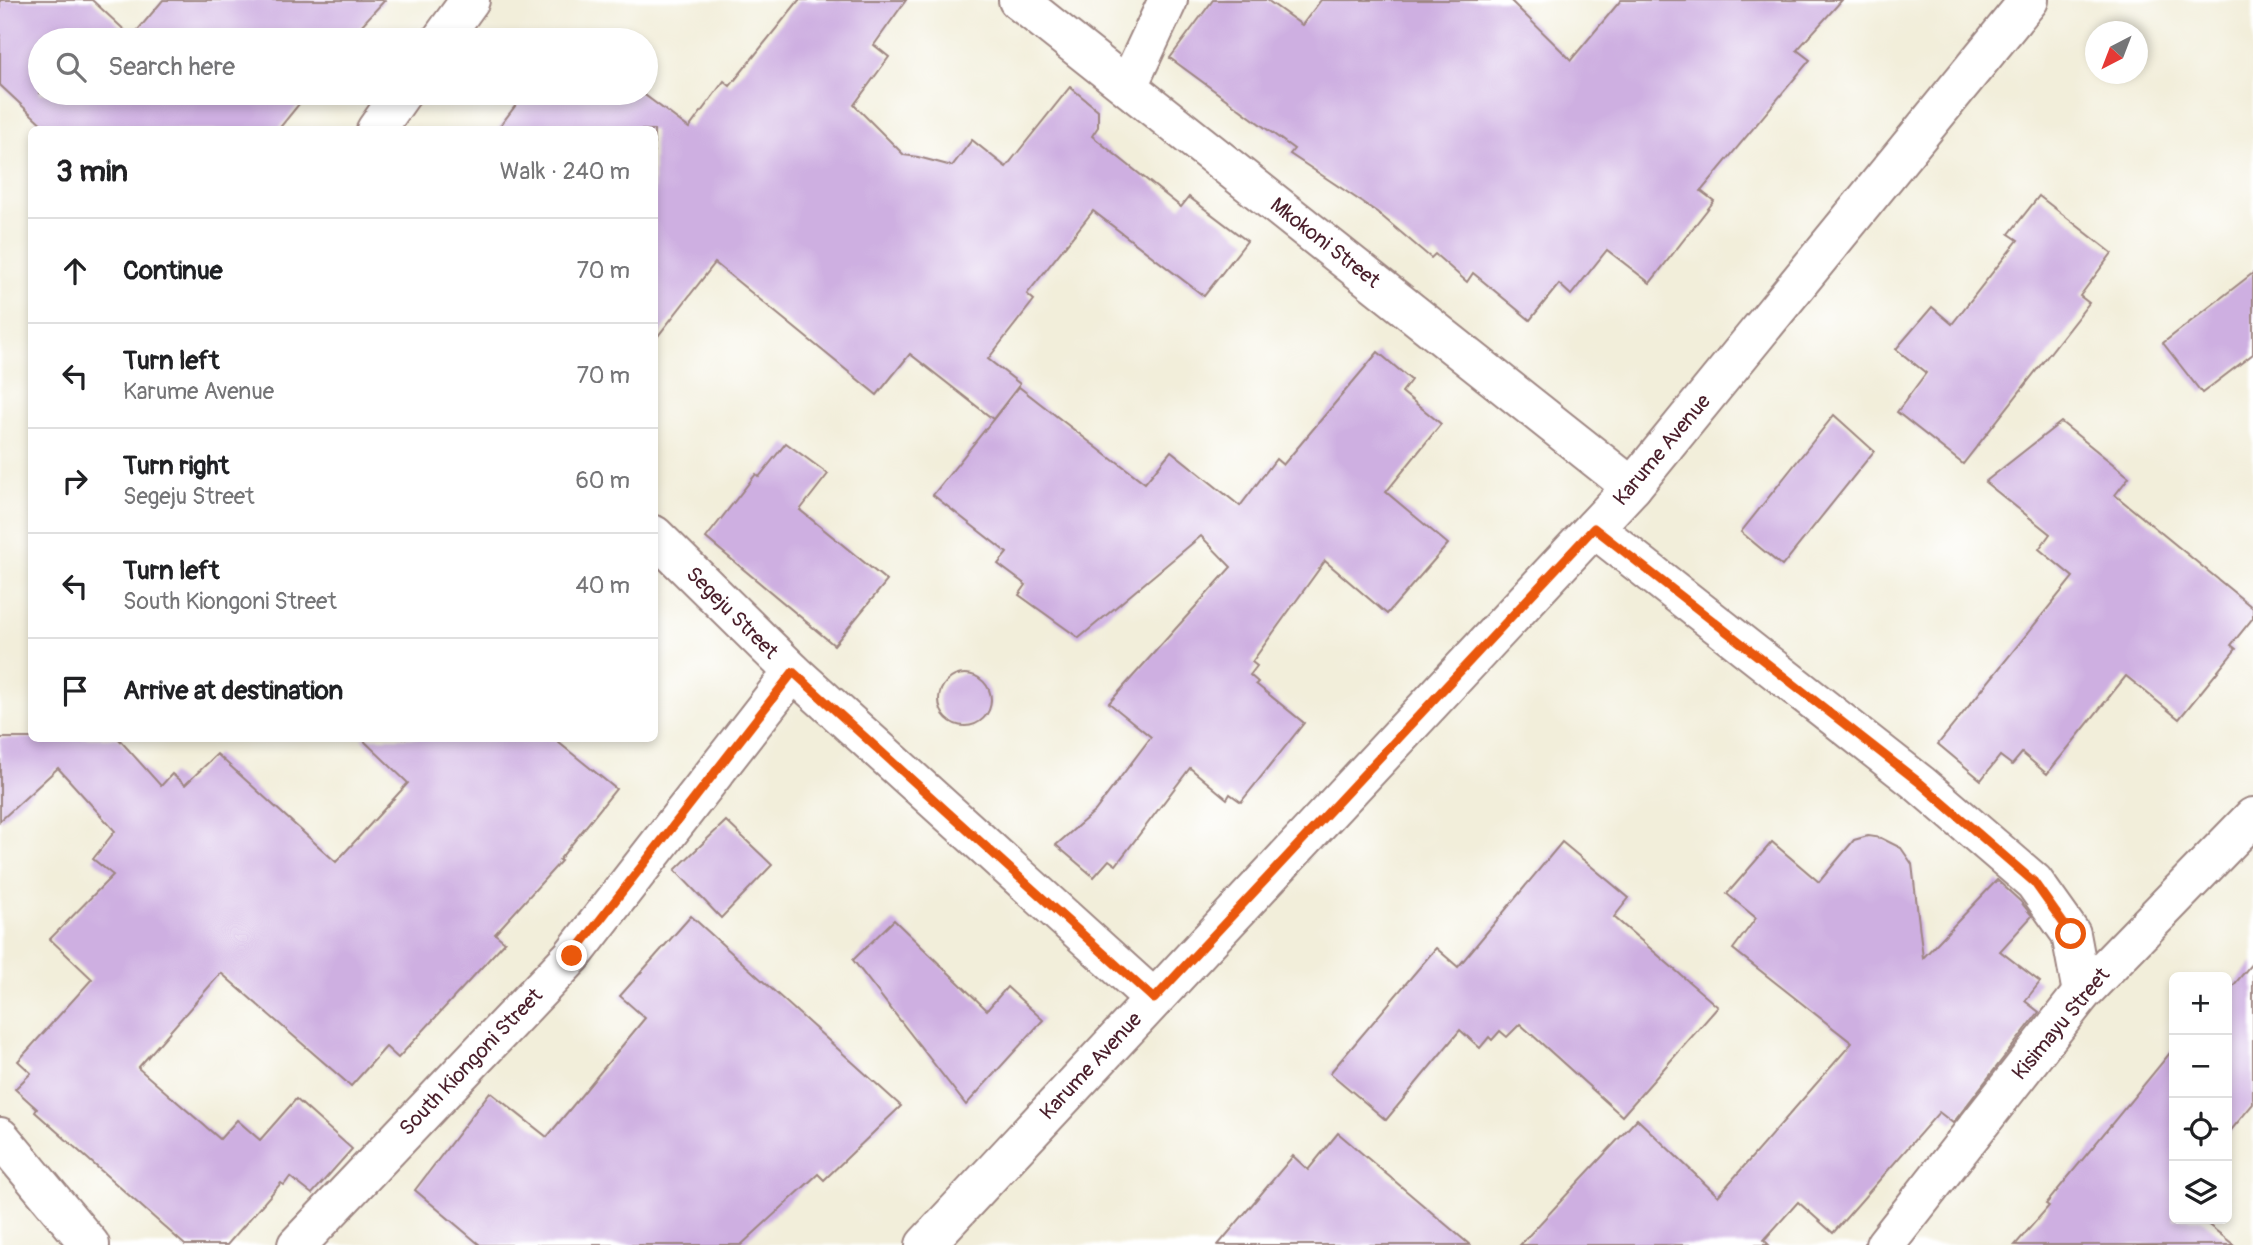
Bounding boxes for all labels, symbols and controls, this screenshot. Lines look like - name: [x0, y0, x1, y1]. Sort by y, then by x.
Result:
- north arrow: [2085, 21, 2148, 84]
- search box: [28, 28, 658, 105]
- icon: search: [52, 48, 90, 86]
- text: Search here: [108, 51, 235, 83]
- text: 3 min: [56, 153, 128, 190]
- text: Walk · 240 m: [500, 157, 630, 186]
- street label: Mkokoni Street: [1265, 192, 1386, 295]
- icon: ahead: [56, 252, 94, 290]
- text: Continue: [123, 255, 223, 287]
- text: 70 m: [577, 256, 630, 285]
- text: Turn left: [123, 345, 219, 377]
- icon: left: [56, 357, 94, 395]
- text: 70 m: [577, 361, 630, 390]
- text: Karume Avenue: [123, 377, 274, 406]
- street label: Karume Avenue: [1607, 388, 1717, 512]
- text: Turn right: [123, 450, 229, 482]
- icon: right: [56, 462, 94, 500]
- text: 60 m: [575, 466, 630, 495]
- text: Segeju Street: [123, 482, 254, 511]
- text: Turn left: [123, 555, 219, 587]
- street label: Segeju Street: [680, 561, 784, 665]
- icon: left: [56, 567, 94, 605]
- text: 40 m: [576, 571, 630, 600]
- text: South Kiongoni Street: [123, 587, 337, 616]
- icon: arrive: [56, 672, 94, 710]
- text: Arrive at destination: [123, 675, 343, 707]
- route start: [2055, 918, 2086, 949]
- route end: [556, 940, 587, 971]
- street label: Kisimayu Street: [2006, 962, 2116, 1086]
- map controls: [2169, 972, 2232, 1224]
- button: +: [2169, 972, 2232, 1035]
- street label: South Kiongoni Street: [394, 982, 549, 1142]
- street label: Karume Avenue: [1034, 1006, 1148, 1126]
- button: −: [2169, 1035, 2232, 1098]
- button: locate: [2169, 1098, 2232, 1161]
- button: layers: [2169, 1161, 2232, 1224]

